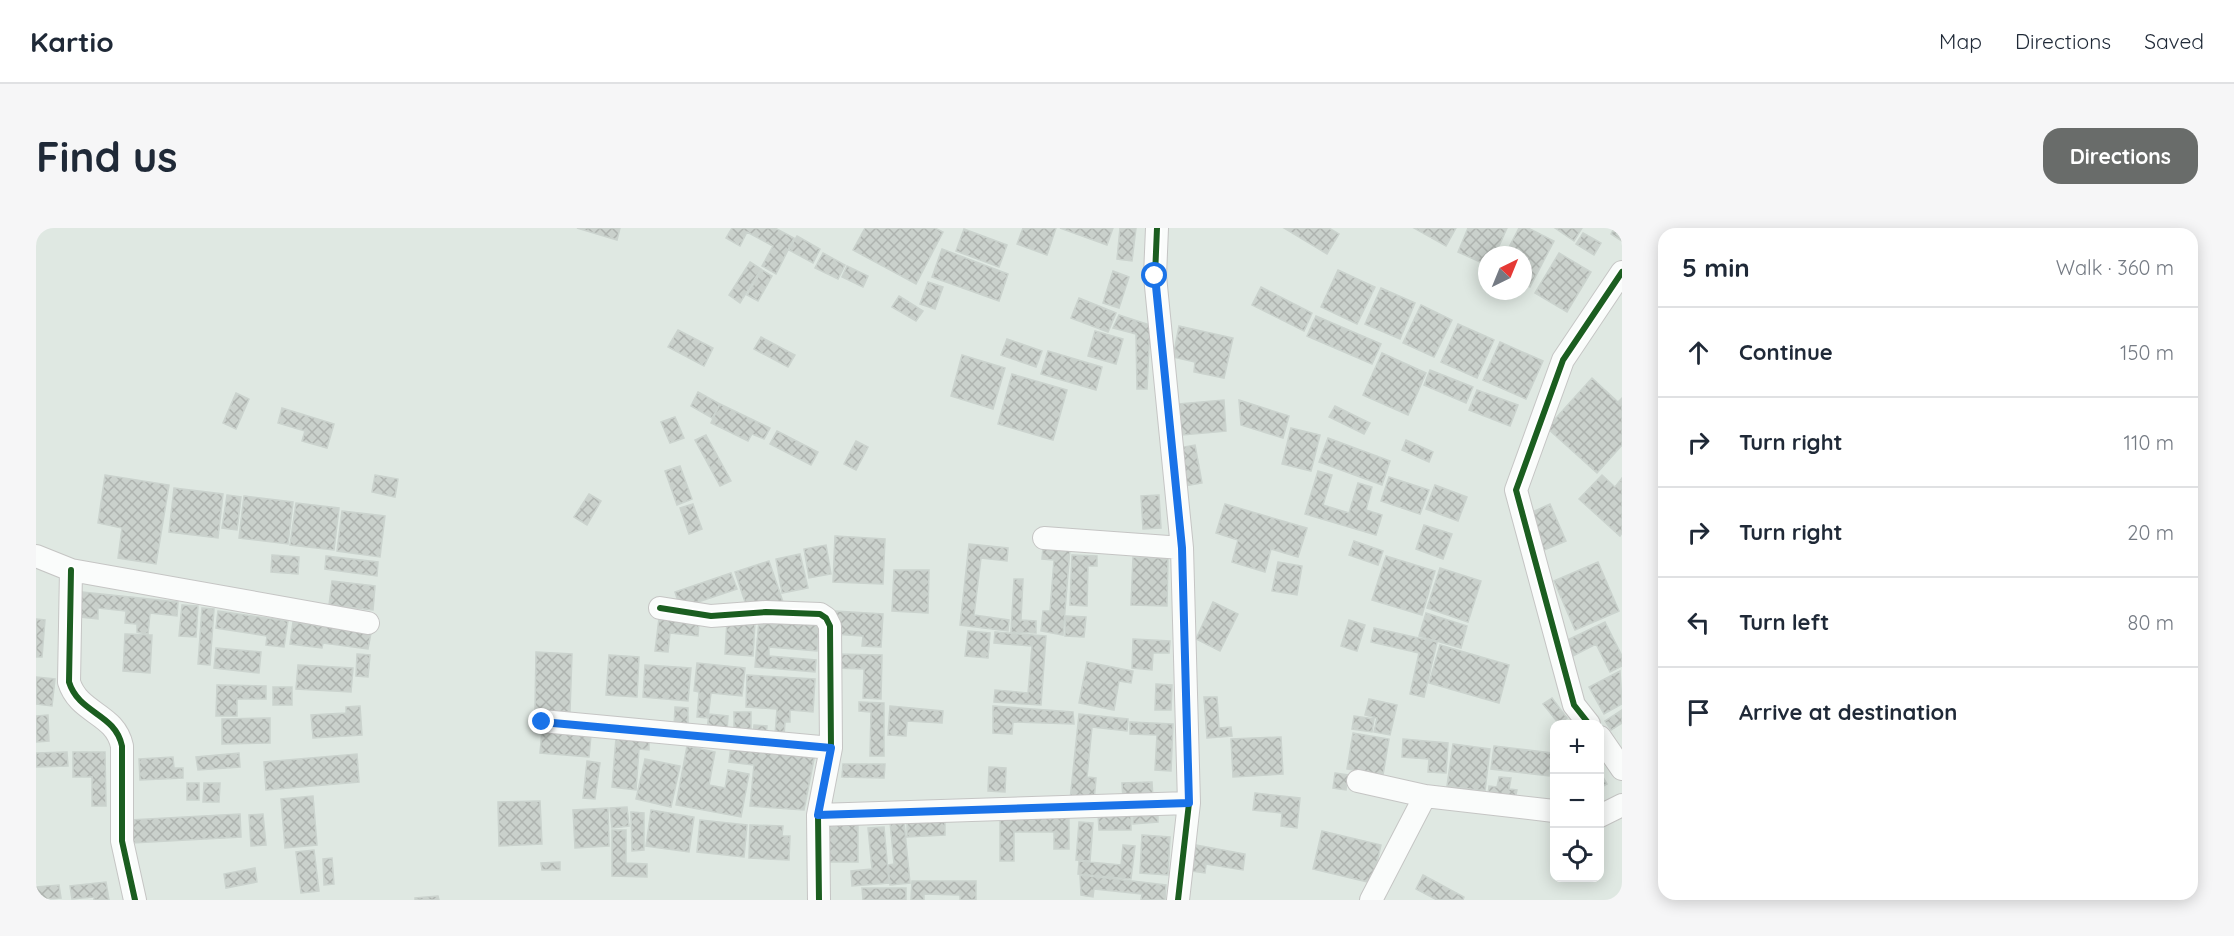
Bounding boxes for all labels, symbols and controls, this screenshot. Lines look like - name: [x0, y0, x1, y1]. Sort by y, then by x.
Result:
- text: Kartio: [30, 24, 114, 59]
- text: Map: [1939, 28, 1982, 54]
- text: Directions: [2015, 28, 2111, 54]
- text: Saved: [2144, 28, 2204, 54]
- button: Directions: [2043, 128, 2198, 184]
- text: Find us: [36, 130, 178, 183]
- north arrow: [1478, 246, 1532, 300]
- text: 5 min: [1682, 251, 1750, 284]
- text: Walk · 360 m: [2056, 255, 2174, 280]
- route start: [1141, 262, 1167, 288]
- icon: ahead: [1682, 336, 1715, 369]
- text: Continue: [1739, 338, 1833, 366]
- text: 150 m: [2120, 340, 2174, 365]
- icon: right: [1682, 426, 1715, 459]
- text: Turn right: [1739, 428, 1843, 456]
- text: 110 m: [2124, 430, 2174, 455]
- icon: right: [1682, 516, 1715, 549]
- text: Turn right: [1739, 518, 1843, 546]
- text: 20 m: [2127, 520, 2174, 545]
- icon: left: [1682, 606, 1715, 639]
- text: Turn left: [1739, 608, 1829, 636]
- text: 80 m: [2128, 610, 2174, 635]
- icon: arrive: [1682, 696, 1715, 729]
- text: Arrive at destination: [1739, 698, 1957, 726]
- route end: [528, 708, 554, 734]
- map controls: [1550, 720, 1604, 882]
- button: +: [1550, 720, 1604, 774]
- button: −: [1550, 774, 1604, 828]
- button: locate: [1550, 828, 1604, 882]

